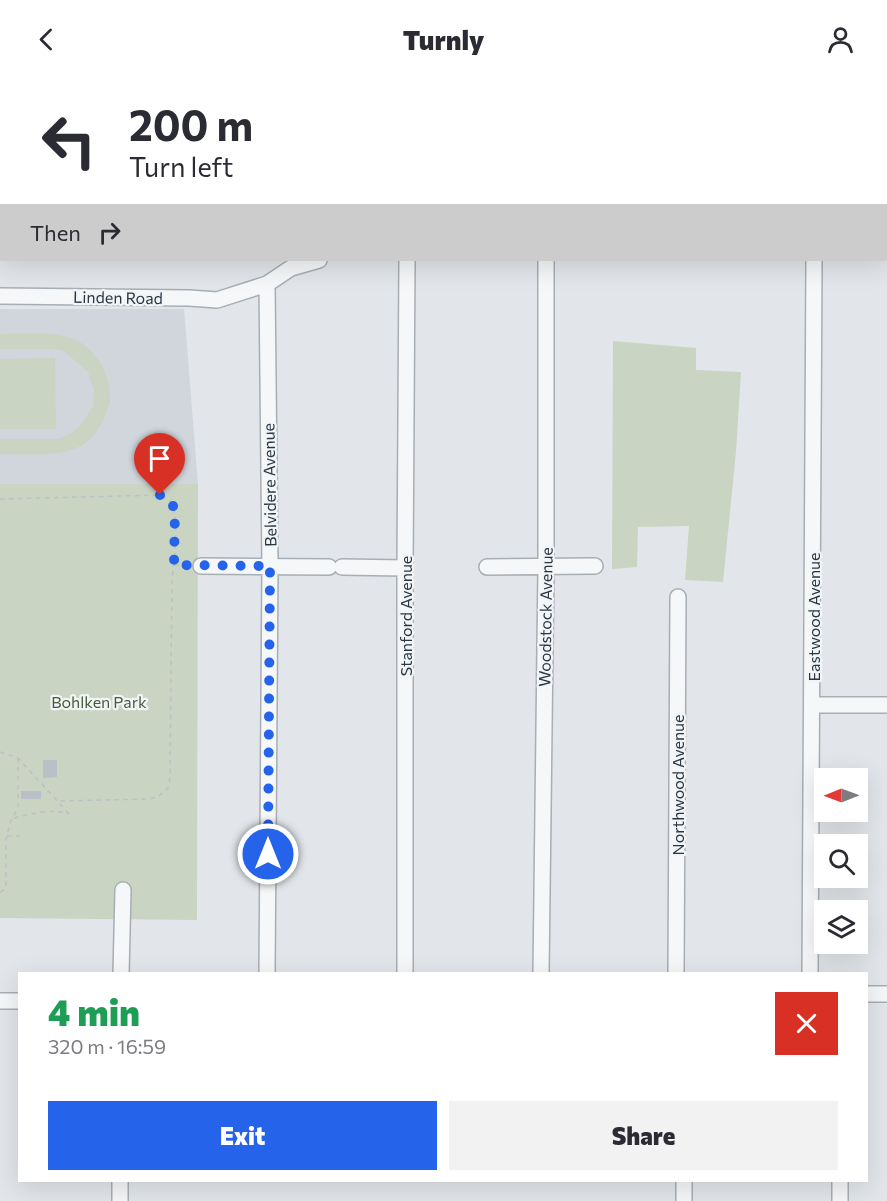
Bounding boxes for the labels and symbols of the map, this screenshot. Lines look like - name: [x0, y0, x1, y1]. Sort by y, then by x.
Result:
- street label: Linden Road: [73, 287, 163, 307]
- street label: Belvidere Avenue: [258, 423, 280, 547]
- pin: [134, 433, 185, 495]
- street label: Woodstock Avenue: [534, 547, 556, 687]
- street label: Eastwood Avenue: [804, 553, 823, 681]
- street label: Stanford Avenue: [396, 556, 415, 676]
- park label: Bohlken Park: [51, 692, 147, 711]
- street label: Northwood Avenue: [668, 715, 687, 855]
- north arrow: [814, 768, 868, 822]
- position arrow: [236, 822, 300, 886]

